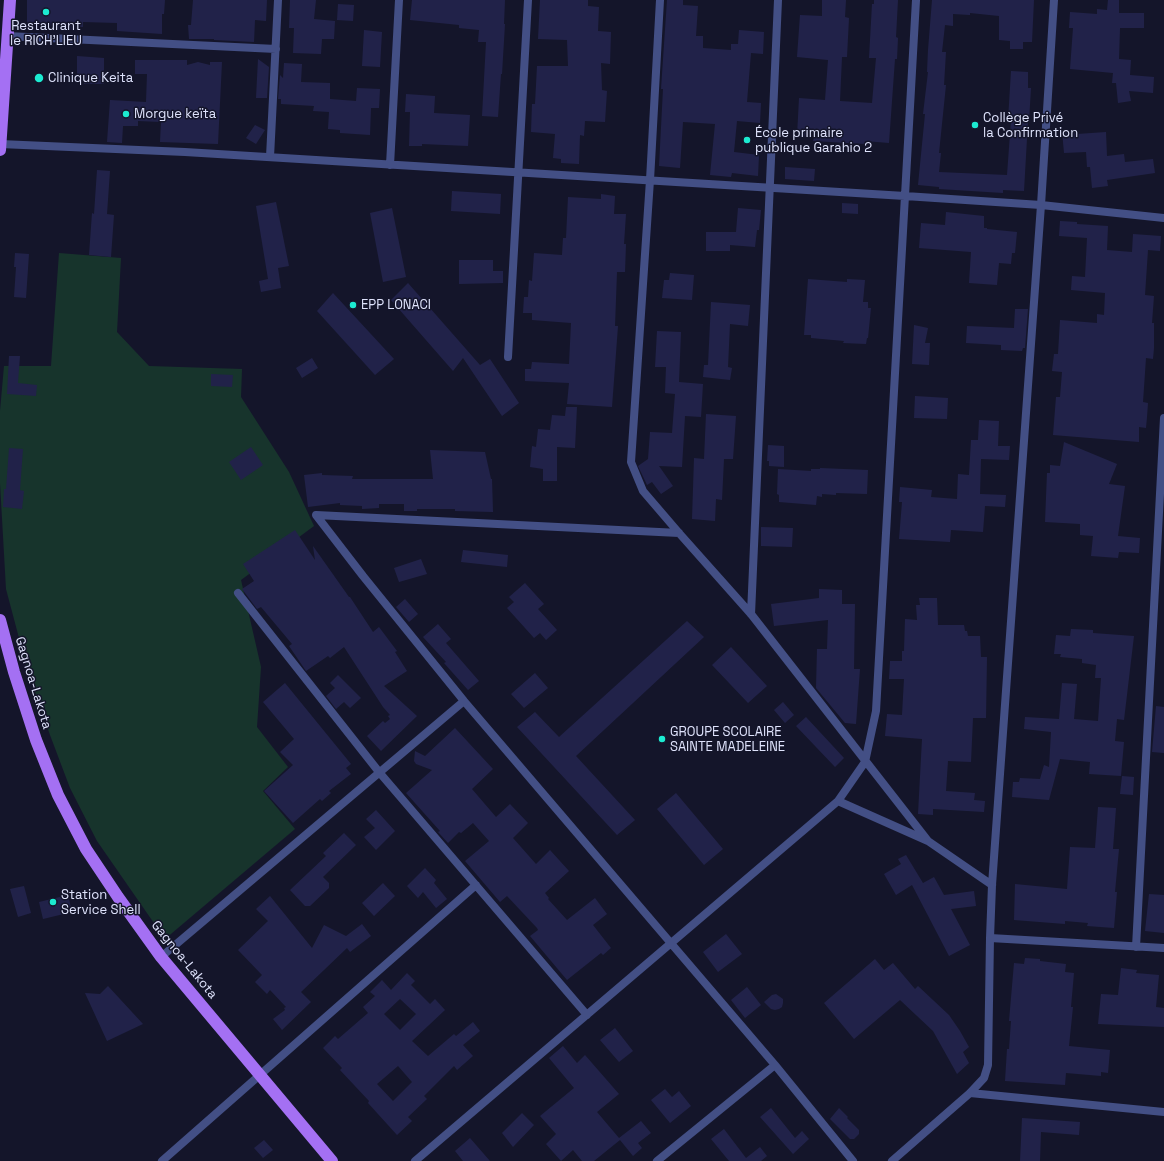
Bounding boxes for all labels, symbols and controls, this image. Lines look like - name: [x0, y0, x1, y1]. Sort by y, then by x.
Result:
- marker: Restaurant le RICH'LIEU: [41, 7, 51, 17]
- place label: Restaurant le RICH'LIEU: [10, 18, 82, 49]
- place label: Clinique Keita: [48, 70, 133, 86]
- marker: Clinique Keita: [33, 72, 45, 84]
- place label: Morgue keïta: [134, 106, 216, 122]
- marker: Morgue keïta: [121, 109, 131, 119]
- place label: Collège Privé la Confirmation: [983, 110, 1078, 141]
- marker: Collège Privé la Confirmation: [970, 120, 980, 130]
- place label: École primaire publique Garahio 2: [755, 125, 872, 156]
- marker: École primaire publique Garahio 2: [742, 135, 752, 145]
- place label: EPP LONACI: [361, 297, 431, 313]
- marker: EPP LONACI: [348, 300, 358, 310]
- street label: Gagnoa-Lakota: [12, 635, 54, 731]
- place label: GROUPE SCOLAIRE SAINTE MADELEINE: [670, 724, 785, 755]
- marker: GROUPE SCOLAIRE SAINTE MADELEINE: [657, 734, 667, 744]
- place label: Station Service Shell: [61, 887, 141, 918]
- marker: Station Service Shell: [48, 897, 58, 907]
- street label: Gagnoa-Lakota: [148, 918, 220, 1002]

